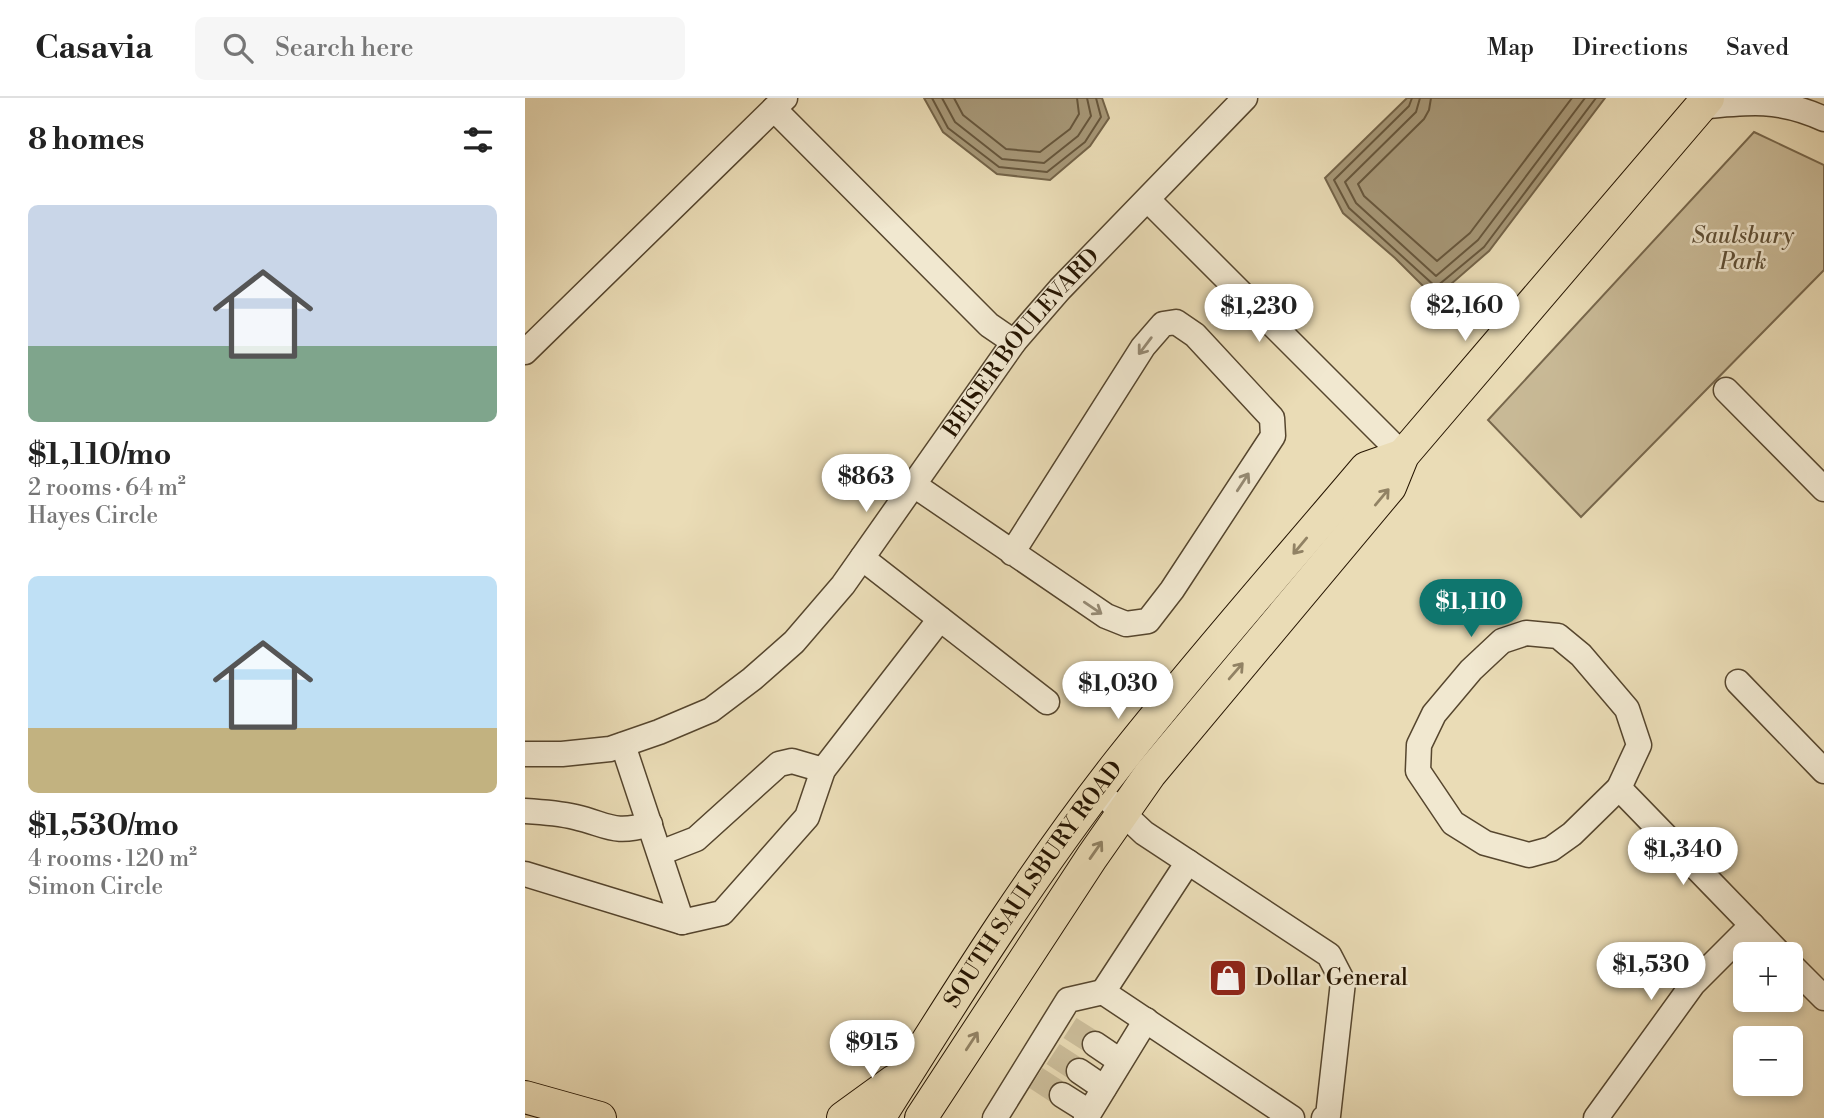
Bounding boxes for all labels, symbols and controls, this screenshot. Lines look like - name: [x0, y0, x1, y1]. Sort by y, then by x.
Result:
- search box: [195, 17, 685, 80]
- text: Casavia: [35, 28, 153, 69]
- icon: search: [219, 29, 257, 67]
- text: Search here: [275, 32, 414, 64]
- text: Map: [1487, 33, 1534, 63]
- text: Directions: [1572, 33, 1688, 63]
- text: Saved: [1726, 33, 1789, 63]
- text: 8 homes: [28, 121, 144, 159]
- icon: filters: [459, 121, 497, 159]
- park label: Saulsbury Park: [1692, 222, 1795, 276]
- street label: BEISER BOULEVARD: [937, 243, 1106, 444]
- icon: home: [200, 251, 326, 377]
- pin: $2,160: [1408, 284, 1522, 343]
- pin: $1,230: [1202, 285, 1316, 344]
- text: $2,160: [1427, 292, 1503, 320]
- text: $1,230: [1220, 293, 1298, 321]
- one-way arrow: [1138, 336, 1152, 355]
- text: $1,110/mo: [28, 436, 171, 474]
- pin: $863: [825, 454, 907, 514]
- text: $863: [838, 463, 894, 491]
- one-way arrow: [1236, 473, 1250, 493]
- text: 2 rooms · 64 m²: [28, 474, 186, 502]
- one-way arrow: [1375, 488, 1390, 506]
- text: Hayes Circle: [28, 502, 158, 530]
- one-way arrow: [1292, 537, 1308, 555]
- pin: $1,110: [1414, 580, 1528, 639]
- text: $1,110: [1435, 588, 1507, 616]
- one-way arrow: [1083, 601, 1102, 615]
- icon: home: [200, 622, 326, 748]
- pin: $1,030: [1061, 662, 1175, 721]
- one-way arrow: [1228, 662, 1243, 680]
- text: $1,030: [1078, 670, 1158, 698]
- street label: SOUTH SAULSBURY ROAD: [938, 755, 1129, 1013]
- text: $1,530/mo: [28, 807, 179, 845]
- pin: $1,340: [1626, 828, 1740, 887]
- text: $1,340: [1644, 836, 1722, 864]
- one-way arrow: [1089, 841, 1103, 860]
- text: 4 rooms · 120 m²: [28, 845, 197, 873]
- text: Simon Circle: [28, 873, 163, 901]
- pin: $1,530: [1594, 942, 1708, 1002]
- map controls: [1733, 942, 1803, 1096]
- button: +: [1733, 942, 1803, 1012]
- text: $1,530: [1613, 951, 1689, 979]
- shop icon: Dollar General: [1207, 957, 1249, 999]
- place label: Dollar General: [1255, 964, 1408, 992]
- pin: $915: [831, 1020, 913, 1080]
- button: −: [1733, 1026, 1803, 1096]
- text: $915: [846, 1029, 898, 1057]
- one-way arrow: [965, 1031, 979, 1051]

